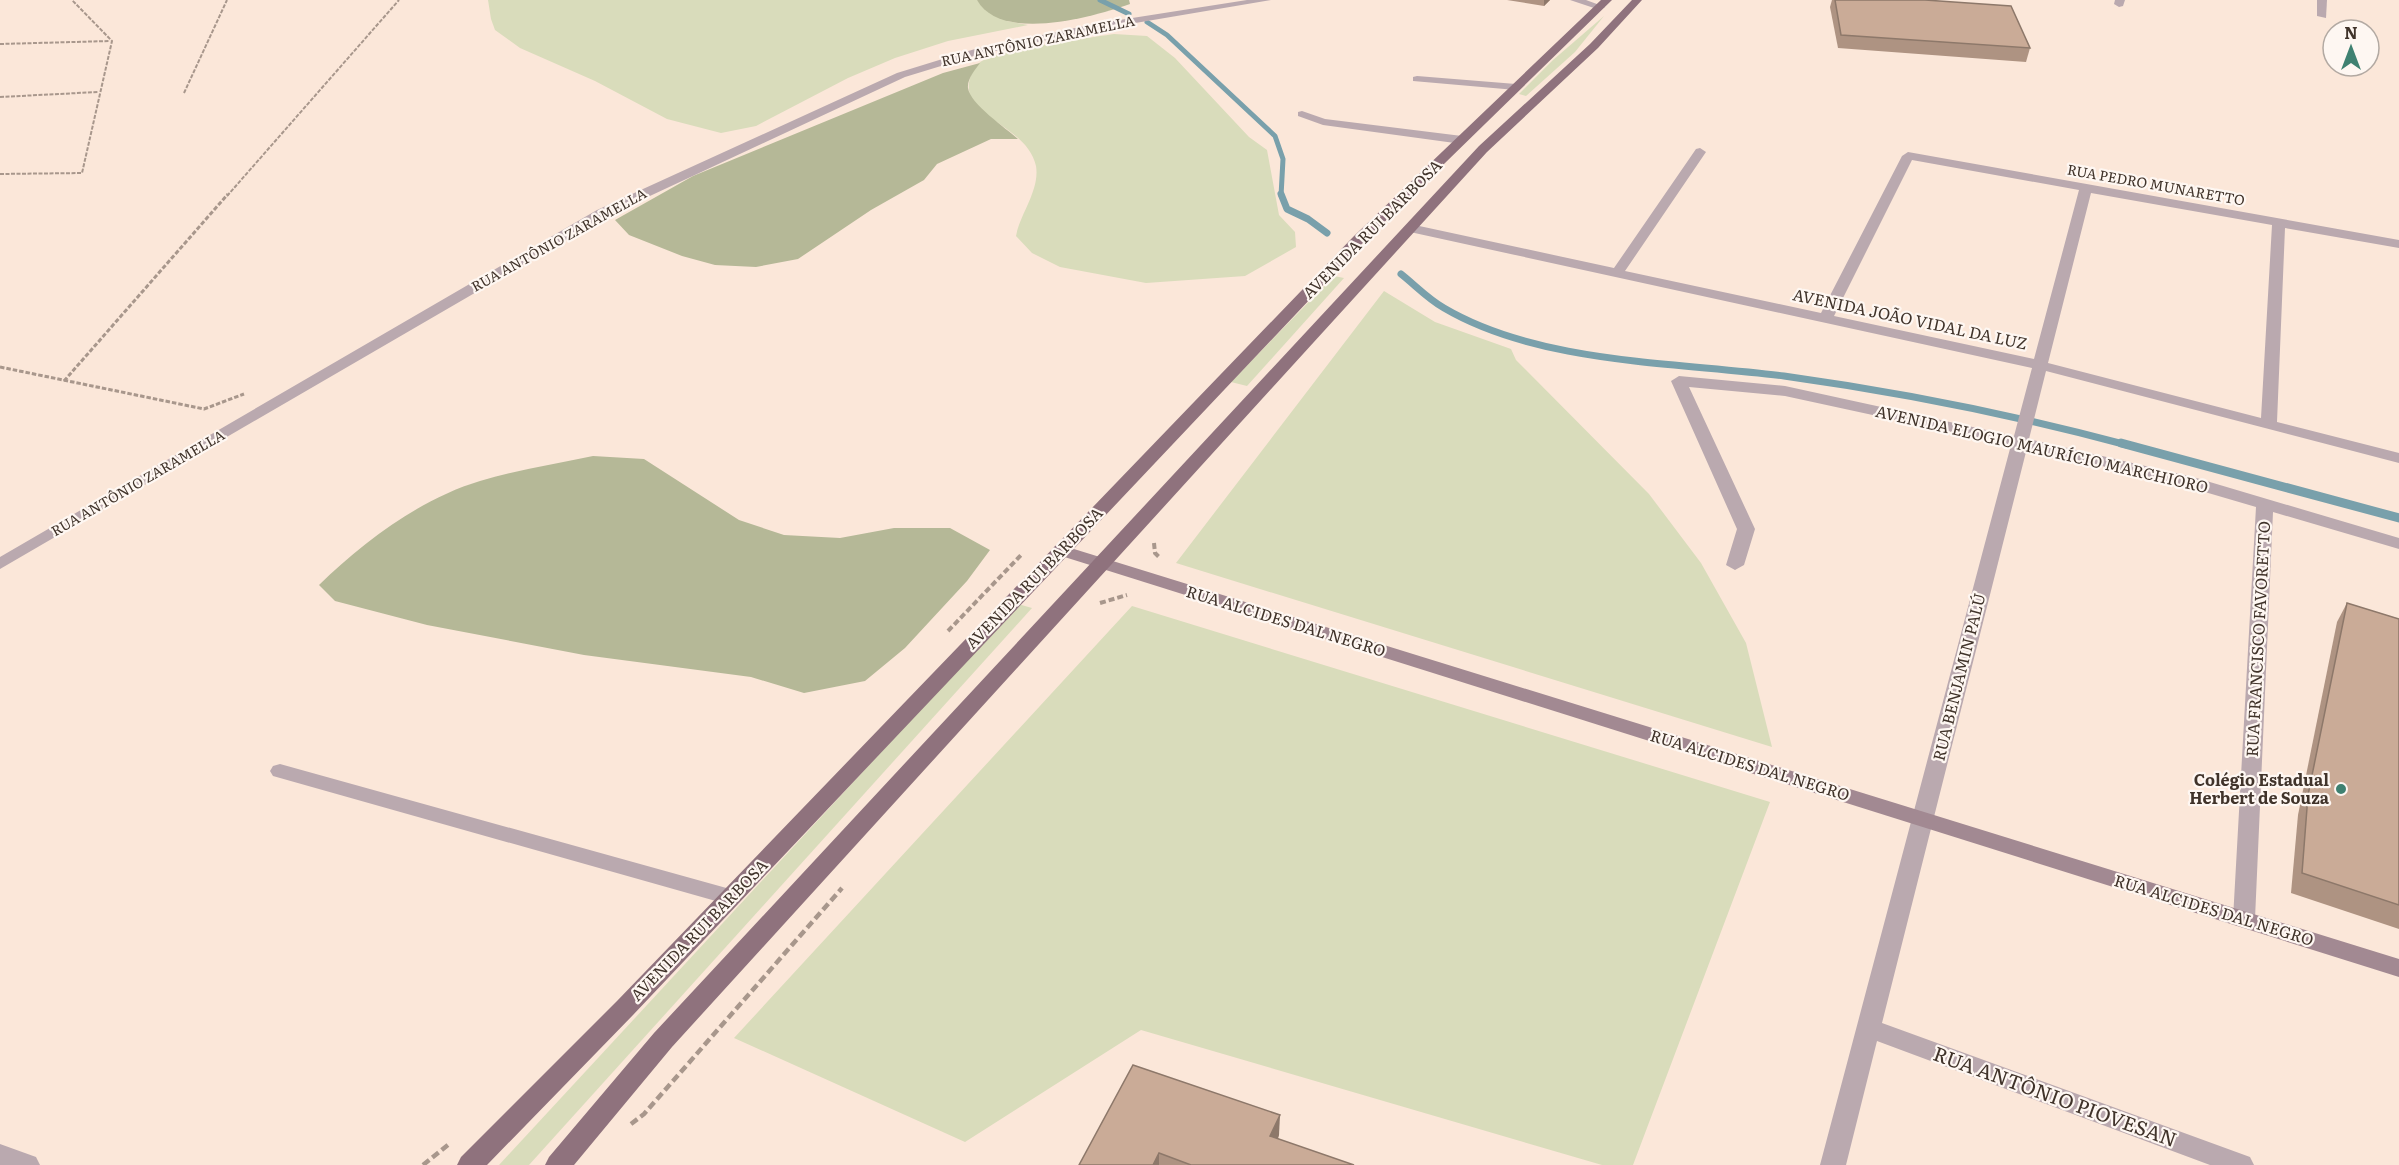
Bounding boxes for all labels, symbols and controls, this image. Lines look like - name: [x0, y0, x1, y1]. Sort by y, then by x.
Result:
- street label: RUA ANTÔNIO ZARAMELLA: [939, 10, 1137, 70]
- north arrow: [2321, 18, 2381, 78]
- text: N: [2344, 20, 2358, 44]
- street label: AVENIDA RUI BARBOSA: [1296, 153, 1447, 304]
- street label: RUA PEDRO MUNARETTO: [2066, 159, 2247, 210]
- street label: RUA ANTÔNIO ZARAMELLA: [467, 182, 650, 296]
- street label: AVENIDA JOÃO VIDAL DA LUZ: [1791, 281, 2030, 355]
- street label: AVENIDA ELOGIO MAURÍCIO MARCHIORO: [1873, 398, 2211, 498]
- street label: RUA ANTÔNIO ZARAMELLA: [47, 424, 229, 540]
- street label: AVENIDA RUI BARBOSA: [959, 501, 1108, 654]
- street label: RUA FRANCISCO FAVORETTO: [2239, 520, 2275, 758]
- street label: RUA ALCIDES DAL NEGRO: [1184, 578, 1389, 662]
- street label: RUA BENJAMIN PALÚ: [1926, 590, 1991, 763]
- street label: RUA ALCIDES DAL NEGRO: [1648, 722, 1853, 806]
- place label: Colégio Estadual Herbert de Souza: [2189, 767, 2330, 809]
- marker: Colégio Estadual Herbert de Souza: [2334, 782, 2348, 796]
- street label: AVENIDA RUI BARBOSA: [624, 853, 773, 1006]
- street label: RUA ALCIDES DAL NEGRO: [2112, 867, 2317, 951]
- street label: RUA ANTÔNIO PIOVESAN: [1930, 1037, 2182, 1153]

